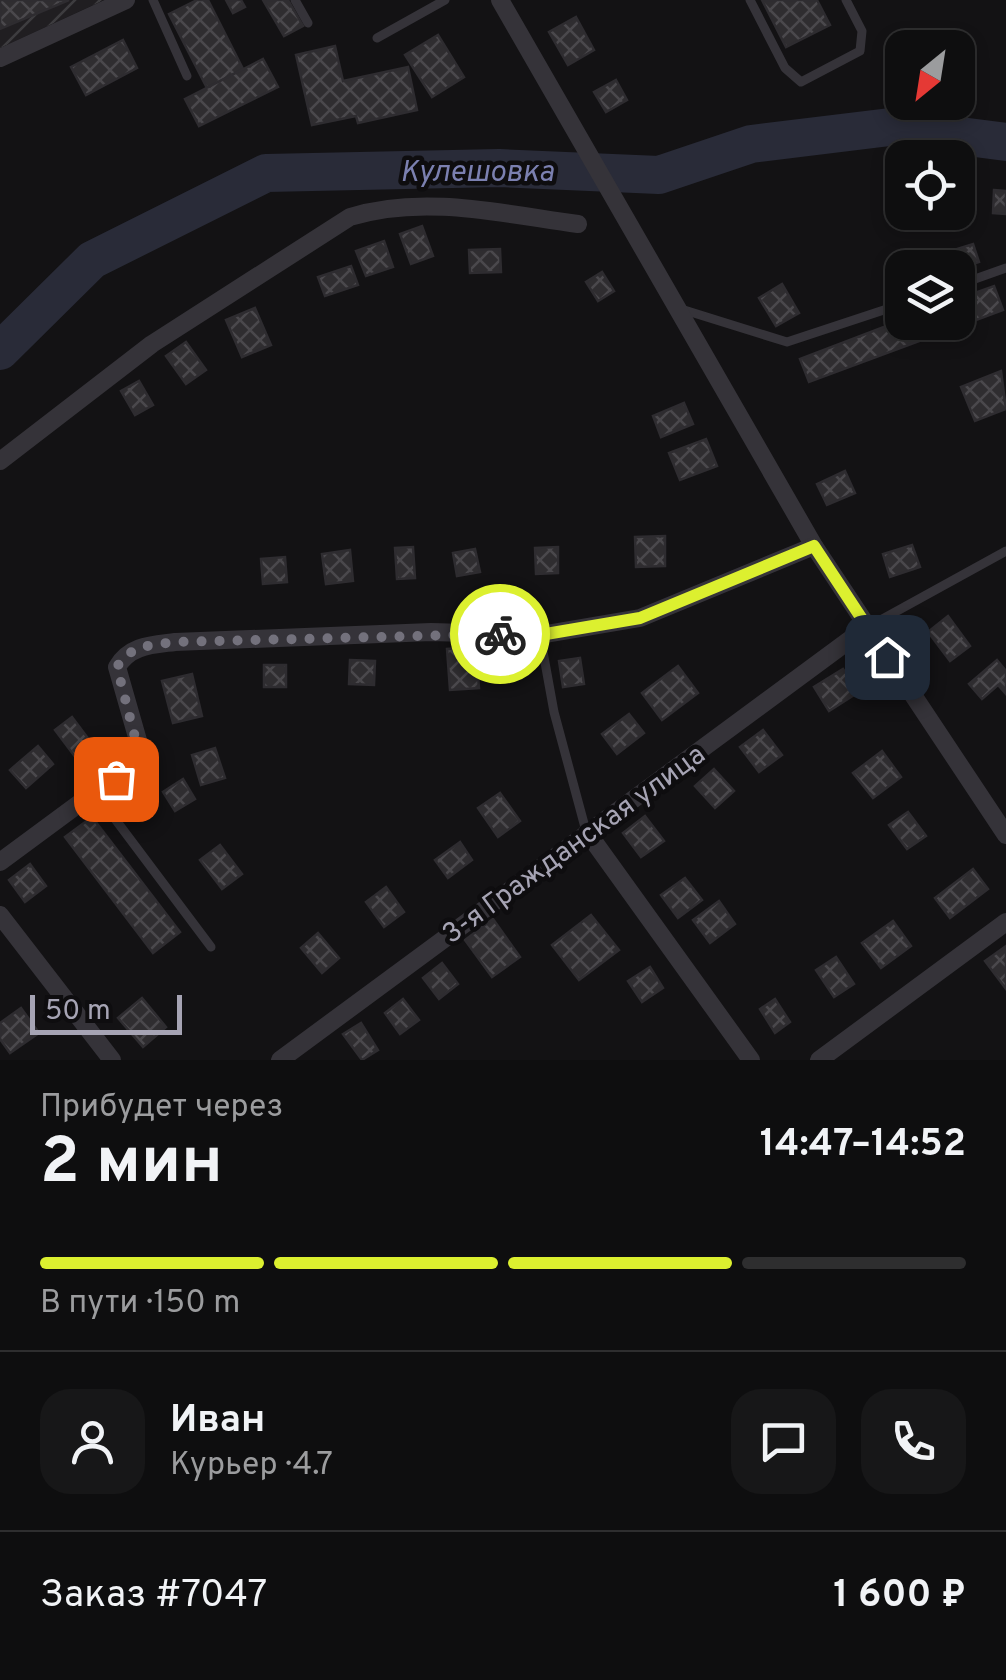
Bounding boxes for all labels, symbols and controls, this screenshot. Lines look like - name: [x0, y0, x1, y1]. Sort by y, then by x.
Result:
- north arrow: [885, 30, 975, 120]
- map controls: [885, 30, 975, 340]
- button: locate: [885, 140, 975, 230]
- water label: Кулешовка: [400, 155, 554, 192]
- button: layers: [885, 250, 975, 340]
- courier: [450, 584, 550, 684]
- icon: bike: [473, 607, 528, 662]
- pin: [845, 615, 930, 700]
- icon: home: [860, 630, 915, 685]
- pin: [74, 737, 159, 822]
- street label: 3-я Гражданская улица: [436, 738, 713, 953]
- icon: bag: [89, 752, 144, 807]
- scale bar: [30, 990, 182, 1034]
- text: 50 m: [45, 994, 111, 1030]
- text: Прибудет через: [40, 1088, 283, 1128]
- text: 14:47–14:52: [760, 1121, 966, 1170]
- text: 2 мин: [40, 1124, 223, 1206]
- text: В пути · 150 m: [40, 1284, 240, 1324]
- button: person: [40, 1389, 145, 1494]
- button: chat: [731, 1389, 836, 1494]
- button: phone: [861, 1389, 966, 1494]
- text: Иван: [170, 1397, 265, 1446]
- text: Курьер · 4.7: [170, 1446, 333, 1486]
- text: Заказ #7047: [40, 1572, 267, 1621]
- text: 1 600 ₽: [833, 1572, 966, 1621]

